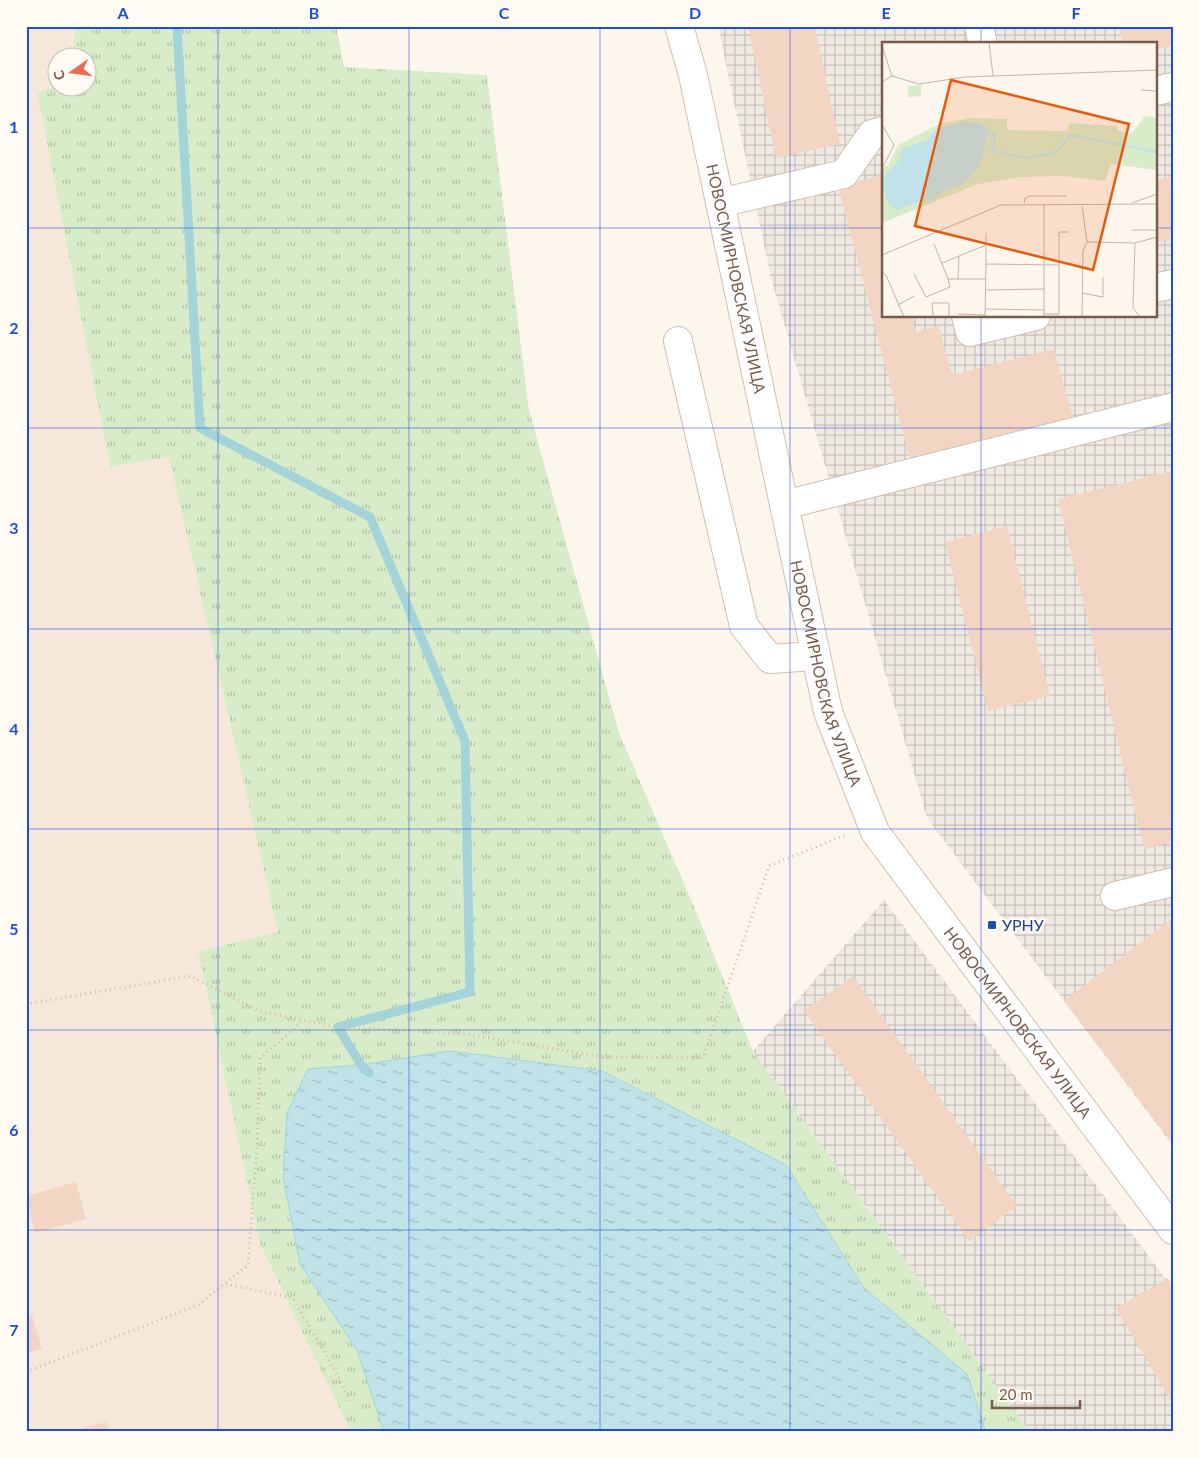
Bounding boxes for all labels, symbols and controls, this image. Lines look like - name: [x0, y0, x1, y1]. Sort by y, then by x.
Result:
- text: A: [116, 3, 129, 22]
- text: B: [309, 3, 319, 22]
- text: C: [499, 3, 510, 22]
- text: D: [689, 3, 701, 22]
- text: E: [881, 3, 891, 22]
- text: F: [1071, 3, 1081, 22]
- inset map: [882, 42, 1156, 318]
- north arrow: [48, 48, 98, 98]
- text: С: [49, 68, 68, 82]
- text: 1: [9, 117, 19, 136]
- street label: НОВОСМИРНОВСКАЯ УЛИЦА: [703, 162, 770, 395]
- text: 2: [9, 318, 19, 337]
- text: 3: [9, 518, 19, 537]
- street label: НОВОСМИРНОВСКАЯ УЛИЦА: [787, 558, 866, 789]
- text: 4: [9, 719, 19, 738]
- place label: УРНУ: [1002, 915, 1045, 934]
- text: 5: [9, 919, 19, 938]
- marker: УРНУ: [986, 919, 998, 931]
- street label: НОВОСМИРНОВСКАЯ УЛИЦА: [940, 923, 1096, 1122]
- text: 6: [9, 1120, 19, 1139]
- text: 7: [9, 1320, 19, 1339]
- scale bar: [992, 1378, 1079, 1410]
- text: 20 m: [999, 1385, 1033, 1403]

